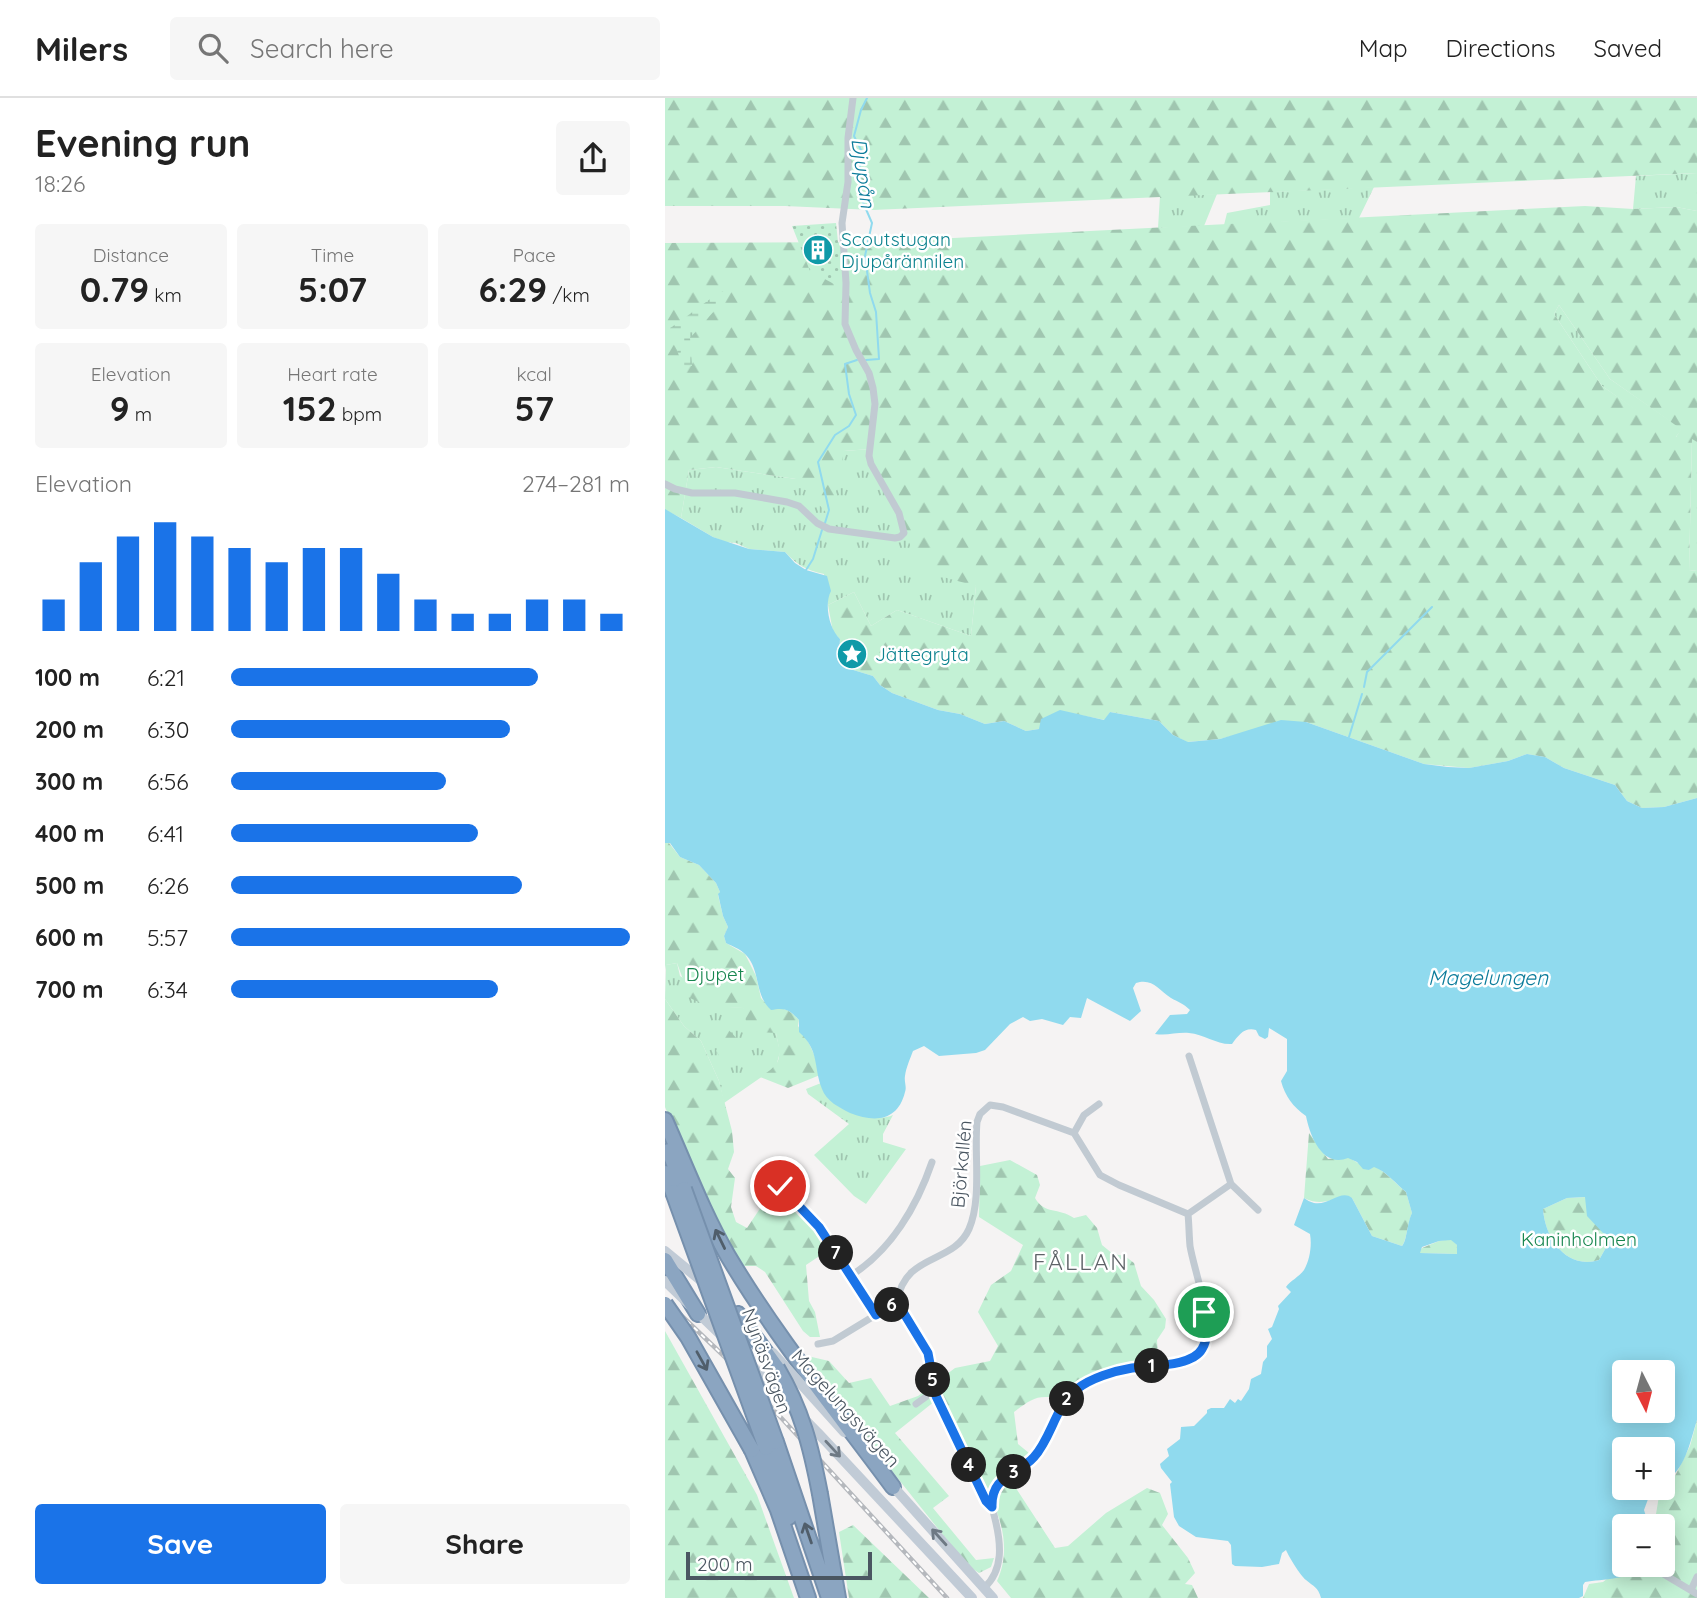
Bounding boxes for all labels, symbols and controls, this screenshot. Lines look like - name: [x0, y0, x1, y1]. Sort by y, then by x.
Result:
- search box: [170, 17, 660, 80]
- text: Milers: [35, 28, 128, 69]
- icon: search: [194, 29, 232, 67]
- text: Search here: [250, 32, 394, 65]
- text: Map: [1359, 33, 1408, 63]
- text: Directions: [1446, 33, 1556, 63]
- text: Saved: [1594, 33, 1662, 63]
- text: Evening run: [35, 119, 250, 167]
- button: share: [556, 121, 630, 195]
- water label: Djupån: [846, 136, 882, 210]
- text: 18:26: [35, 169, 85, 198]
- place label: Scoutstugan Djupårännilen: [841, 227, 964, 273]
- building icon: Scoutstugan Djupårännilen: [801, 233, 835, 267]
- text: Distance: [93, 243, 169, 267]
- text: Time: [311, 243, 354, 267]
- text: Pace: [513, 243, 556, 267]
- text: 0.79: [80, 267, 149, 311]
- text: 5:07: [298, 267, 367, 311]
- text: 6:29: [479, 267, 547, 311]
- text: km: [149, 283, 182, 307]
- text: /km: [547, 283, 590, 307]
- text: Elevation: [91, 362, 171, 386]
- text: Heart rate: [287, 362, 378, 386]
- text: kcal: [516, 362, 552, 386]
- text: 9: [110, 386, 130, 430]
- text: 152: [283, 386, 337, 430]
- text: 57: [514, 386, 554, 430]
- text: m: [130, 402, 152, 426]
- text: bpm: [337, 402, 382, 426]
- text: Elevation: [35, 469, 132, 498]
- text: 274–281 m: [522, 469, 630, 498]
- place icon: Jättegryta: [835, 637, 869, 671]
- place label: Jättegryta: [875, 642, 969, 666]
- text: 100 m: [35, 663, 100, 692]
- text: 6:21: [147, 663, 185, 692]
- text: 200 m: [35, 715, 104, 744]
- text: 6:30: [147, 715, 189, 744]
- text: 300 m: [35, 767, 103, 796]
- text: 6:56: [147, 767, 189, 796]
- text: 400 m: [35, 819, 104, 848]
- text: 6:41: [147, 819, 184, 848]
- text: 500 m: [35, 871, 104, 900]
- text: 6:26: [147, 871, 189, 900]
- text: 600 m: [35, 923, 104, 952]
- text: 5:57: [147, 923, 188, 952]
- park label: Djupet: [686, 962, 744, 986]
- water label: Magelungen: [1428, 964, 1549, 990]
- text: 700 m: [35, 975, 104, 1004]
- text: 6:34: [147, 975, 188, 1004]
- street label: Björkallén: [945, 1119, 977, 1209]
- pin: [750, 1156, 810, 1216]
- icon: check: [761, 1167, 799, 1205]
- park label: Kaninholmen: [1521, 1227, 1637, 1251]
- one-way arrow: [712, 1229, 726, 1250]
- pin: 7: [819, 1236, 853, 1270]
- text: 7: [830, 1240, 841, 1264]
- district label: FÅLLAN: [1033, 1247, 1129, 1276]
- pin: [1174, 1282, 1234, 1342]
- pin: 6: [875, 1288, 909, 1322]
- text: 6: [886, 1292, 897, 1316]
- icon: arrive: [1185, 1293, 1223, 1331]
- street label: Nynäsvägen: [737, 1305, 797, 1417]
- street label: Magelungsvägen: [787, 1344, 905, 1472]
- pin: 1: [1135, 1348, 1169, 1384]
- one-way arrow: [696, 1350, 709, 1371]
- text: 1: [1148, 1353, 1155, 1377]
- north arrow: [1612, 1360, 1675, 1423]
- map controls: [1612, 1360, 1675, 1577]
- pin: 5: [915, 1362, 951, 1398]
- text: 5: [927, 1367, 938, 1391]
- pin: 2: [1049, 1382, 1085, 1416]
- text: 2: [1061, 1386, 1072, 1410]
- button: +: [1612, 1437, 1675, 1500]
- one-way arrow: [824, 1440, 841, 1457]
- pin: 4: [951, 1448, 987, 1482]
- text: 4: [963, 1452, 974, 1476]
- pin: 3: [997, 1454, 1031, 1490]
- text: 3: [1008, 1459, 1019, 1483]
- button: Save: [35, 1504, 326, 1584]
- button: Share: [340, 1504, 630, 1584]
- button: −: [1612, 1514, 1675, 1577]
- one-way arrow: [801, 1523, 814, 1544]
- one-way arrow: [930, 1529, 947, 1546]
- scale bar: [686, 1549, 871, 1581]
- text: 200 m: [697, 1552, 753, 1576]

